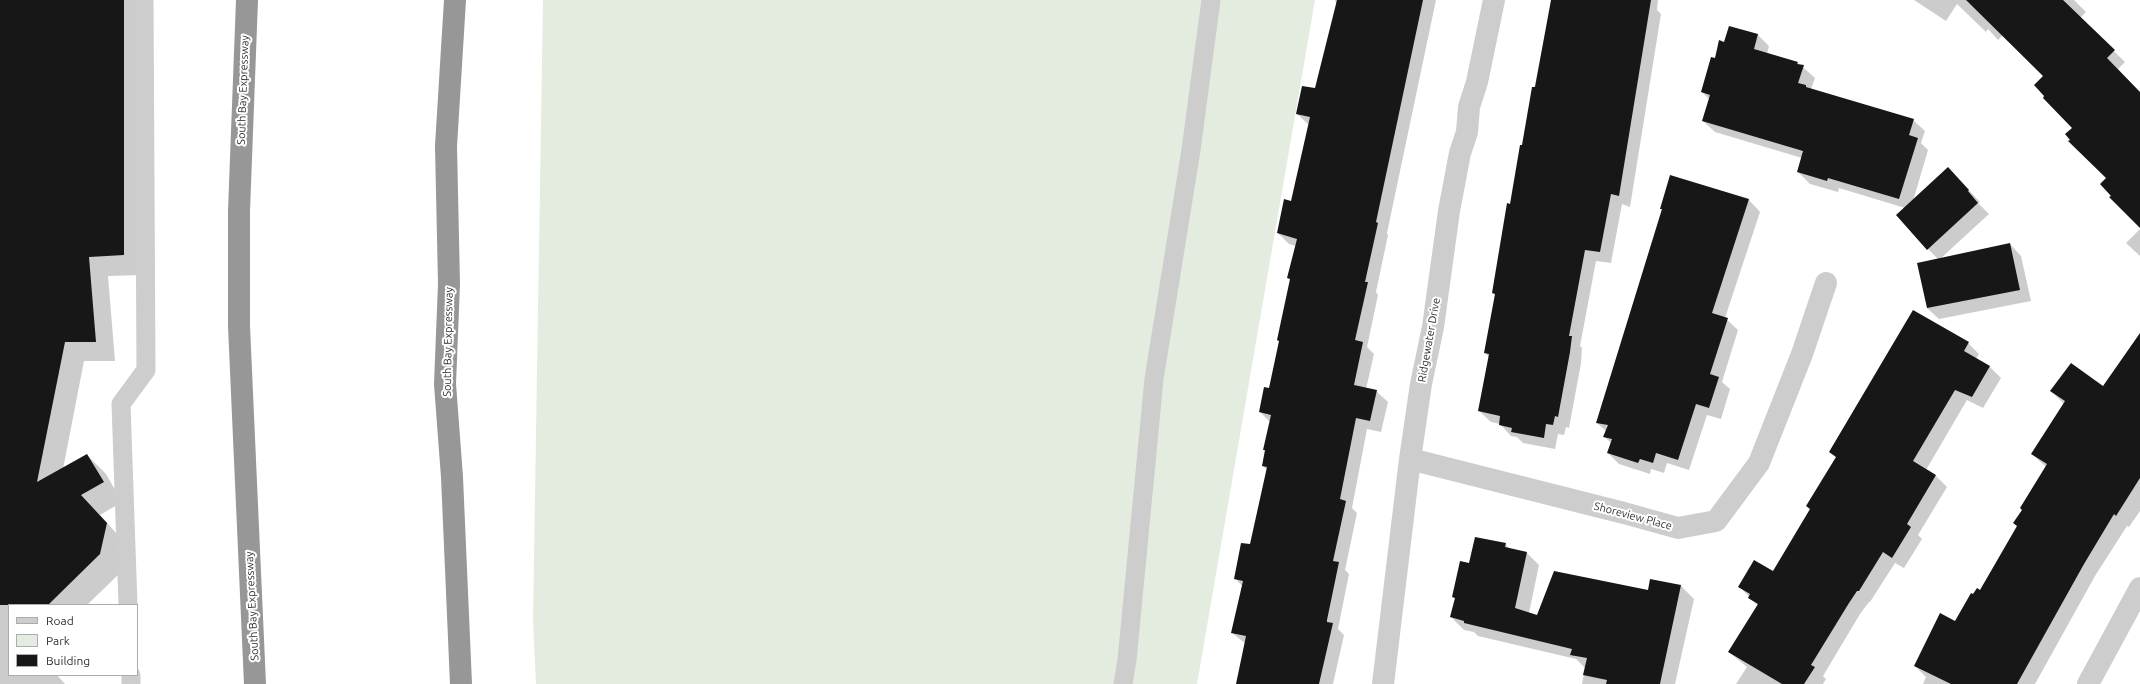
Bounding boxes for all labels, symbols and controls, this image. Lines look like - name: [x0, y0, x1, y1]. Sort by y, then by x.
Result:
- street label: South Bay Expressway: [234, 35, 252, 145]
- street label: South Bay Expressway: [440, 287, 456, 397]
- street label: Ridgewater Drive: [1415, 297, 1443, 383]
- street label: Shoreview Place: [1593, 499, 1673, 533]
- street label: South Bay Expressway: [243, 551, 261, 661]
- legend: [8, 604, 138, 676]
- text: Road: [46, 614, 74, 627]
- text: Park: [46, 634, 70, 647]
- text: Building: [46, 654, 90, 667]

